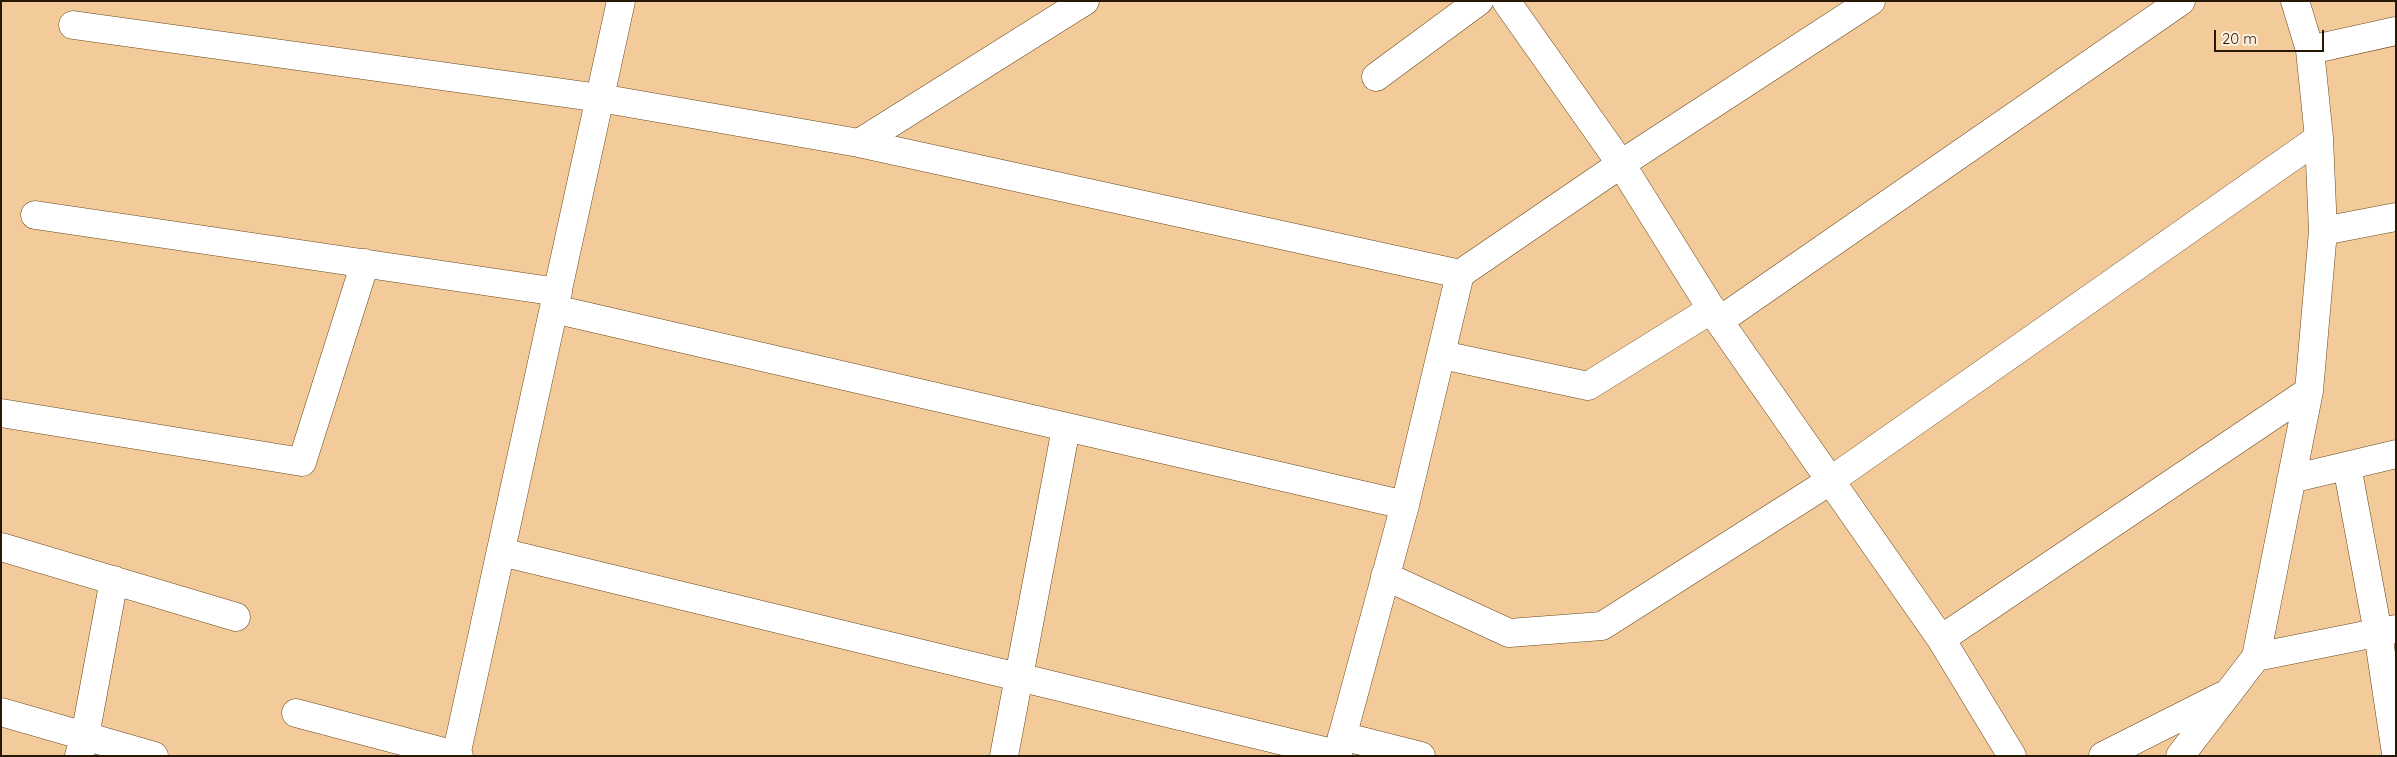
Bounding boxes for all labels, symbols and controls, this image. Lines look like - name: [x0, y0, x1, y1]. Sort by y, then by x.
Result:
- scale bar: [2217, 20, 2327, 52]
- text: 20 m: [2222, 29, 2257, 48]

